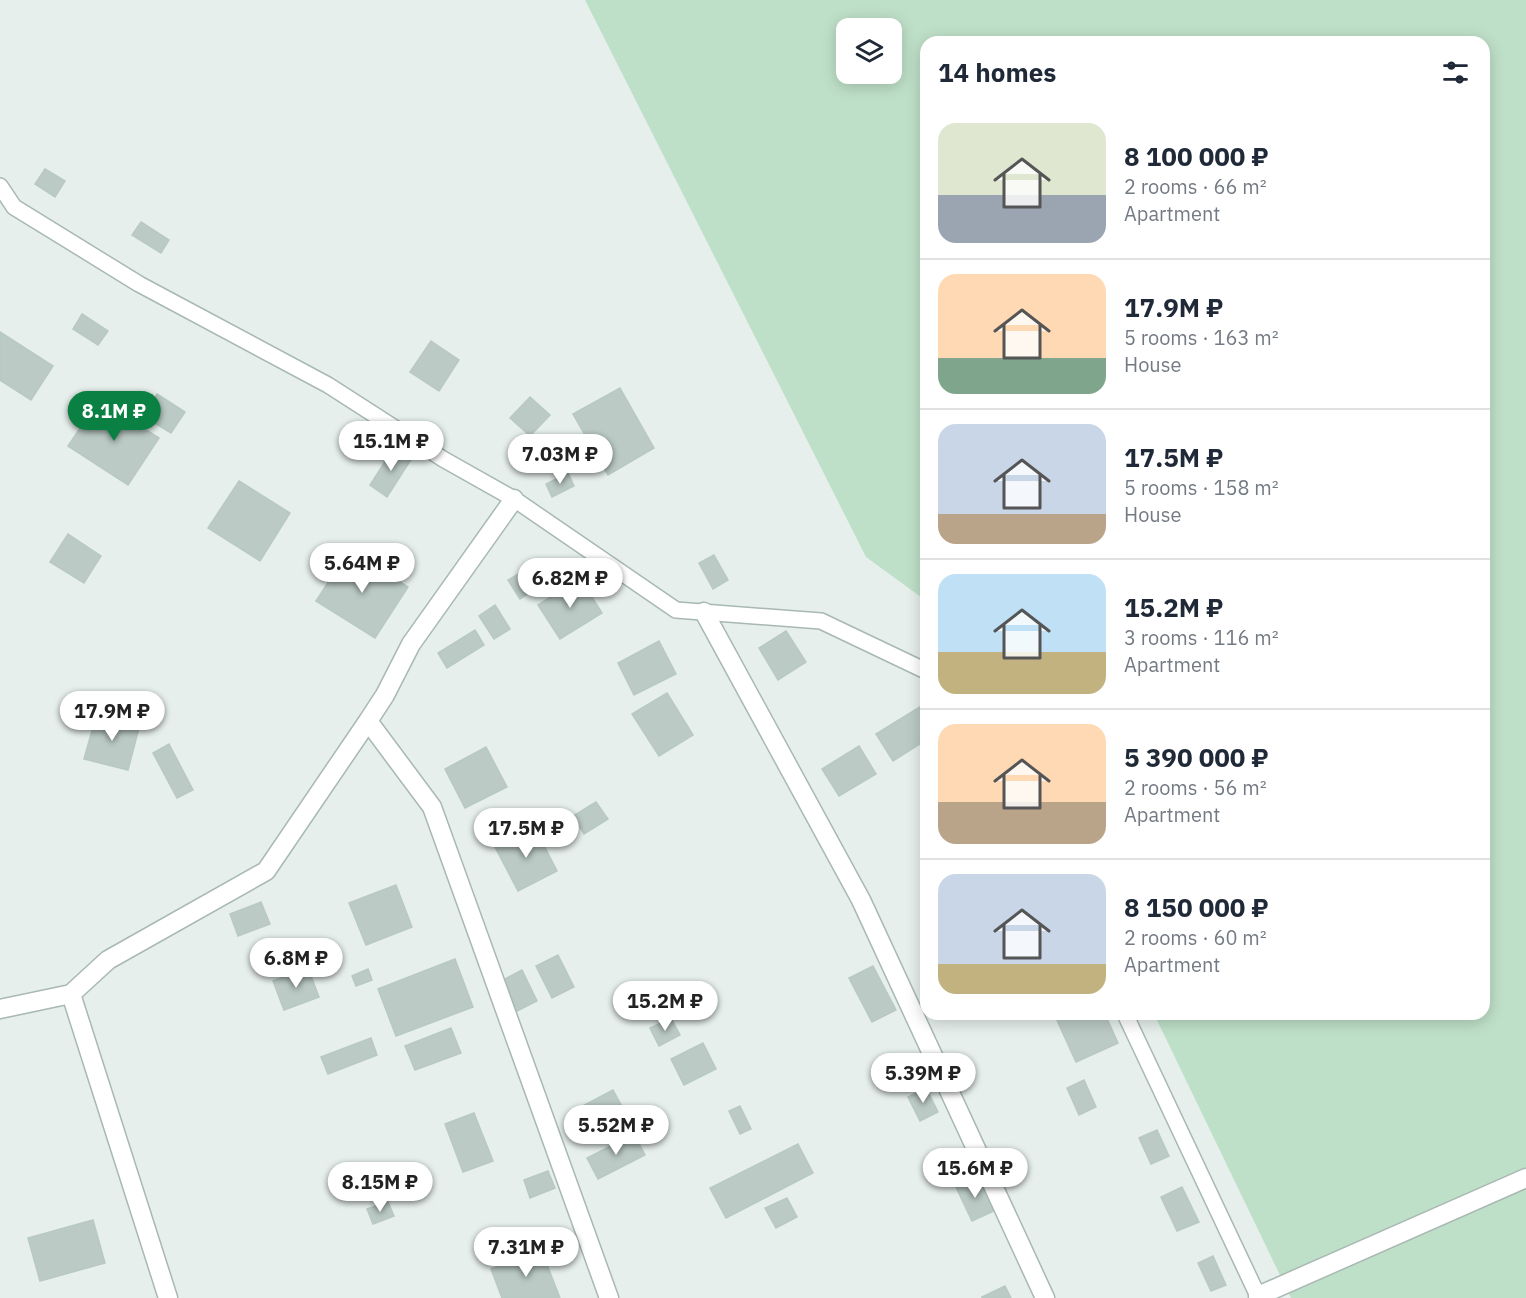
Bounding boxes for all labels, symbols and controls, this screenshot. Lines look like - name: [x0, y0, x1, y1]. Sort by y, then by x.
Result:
- map controls: [836, 18, 902, 84]
- button: layers: [836, 18, 902, 84]
- text: 14 homes: [938, 55, 1056, 89]
- icon: filters: [1439, 56, 1472, 89]
- text: 8 100 000 ₽: [1124, 139, 1269, 173]
- icon: home: [986, 147, 1058, 219]
- text: 2 rooms · 66 m²: [1124, 173, 1267, 200]
- text: Apartment: [1124, 200, 1220, 227]
- text: 17.9M ₽: [1124, 290, 1223, 324]
- icon: home: [986, 298, 1058, 370]
- text: 5 rooms · 163 m²: [1124, 324, 1279, 351]
- text: House: [1124, 351, 1181, 378]
- pin: 8.1M ₽: [65, 391, 163, 442]
- text: 8.1M ₽: [82, 397, 146, 424]
- pin: 15.1M ₽: [336, 421, 446, 472]
- text: 15.1M ₽: [353, 427, 429, 454]
- pin: 7.03M ₽: [505, 434, 615, 485]
- text: 7.03M ₽: [522, 440, 598, 467]
- text: 17.5M ₽: [1124, 440, 1223, 474]
- icon: home: [986, 448, 1058, 520]
- text: 5 rooms · 158 m²: [1124, 474, 1279, 501]
- text: House: [1124, 501, 1181, 528]
- pin: 5.64M ₽: [307, 543, 417, 594]
- text: 5.64M ₽: [324, 549, 400, 576]
- pin: 6.82M ₽: [515, 558, 625, 609]
- text: 6.82M ₽: [532, 564, 608, 591]
- text: 15.2M ₽: [1124, 590, 1223, 624]
- icon: home: [986, 598, 1058, 670]
- text: 3 rooms · 116 m²: [1124, 624, 1279, 651]
- text: Apartment: [1124, 651, 1220, 678]
- pin: 17.9M ₽: [57, 691, 167, 742]
- text: 17.9M ₽: [74, 697, 150, 724]
- text: 5 390 000 ₽: [1124, 740, 1269, 774]
- icon: home: [986, 748, 1058, 820]
- text: 2 rooms · 56 m²: [1124, 774, 1267, 801]
- text: Apartment: [1124, 801, 1220, 828]
- pin: 17.5M ₽: [471, 808, 581, 859]
- text: 17.5M ₽: [488, 814, 564, 841]
- text: 8 150 000 ₽: [1124, 890, 1269, 924]
- icon: home: [986, 898, 1058, 970]
- text: 2 rooms · 60 m²: [1124, 924, 1267, 951]
- pin: 6.8M ₽: [247, 938, 345, 989]
- text: 6.8M ₽: [264, 944, 328, 971]
- text: Apartment: [1124, 951, 1220, 978]
- pin: 15.2M ₽: [610, 981, 720, 1032]
- text: 15.2M ₽: [627, 987, 703, 1014]
- pin: 5.39M ₽: [868, 1053, 978, 1104]
- text: 5.39M ₽: [885, 1059, 961, 1086]
- pin: 5.52M ₽: [561, 1105, 671, 1156]
- text: 5.52M ₽: [578, 1111, 654, 1138]
- pin: 15.6M ₽: [920, 1148, 1030, 1199]
- text: 15.6M ₽: [937, 1154, 1013, 1181]
- pin: 8.15M ₽: [325, 1162, 435, 1213]
- text: 8.15M ₽: [342, 1168, 418, 1195]
- pin: 7.31M ₽: [471, 1227, 581, 1278]
- text: 7.31M ₽: [488, 1233, 564, 1260]

